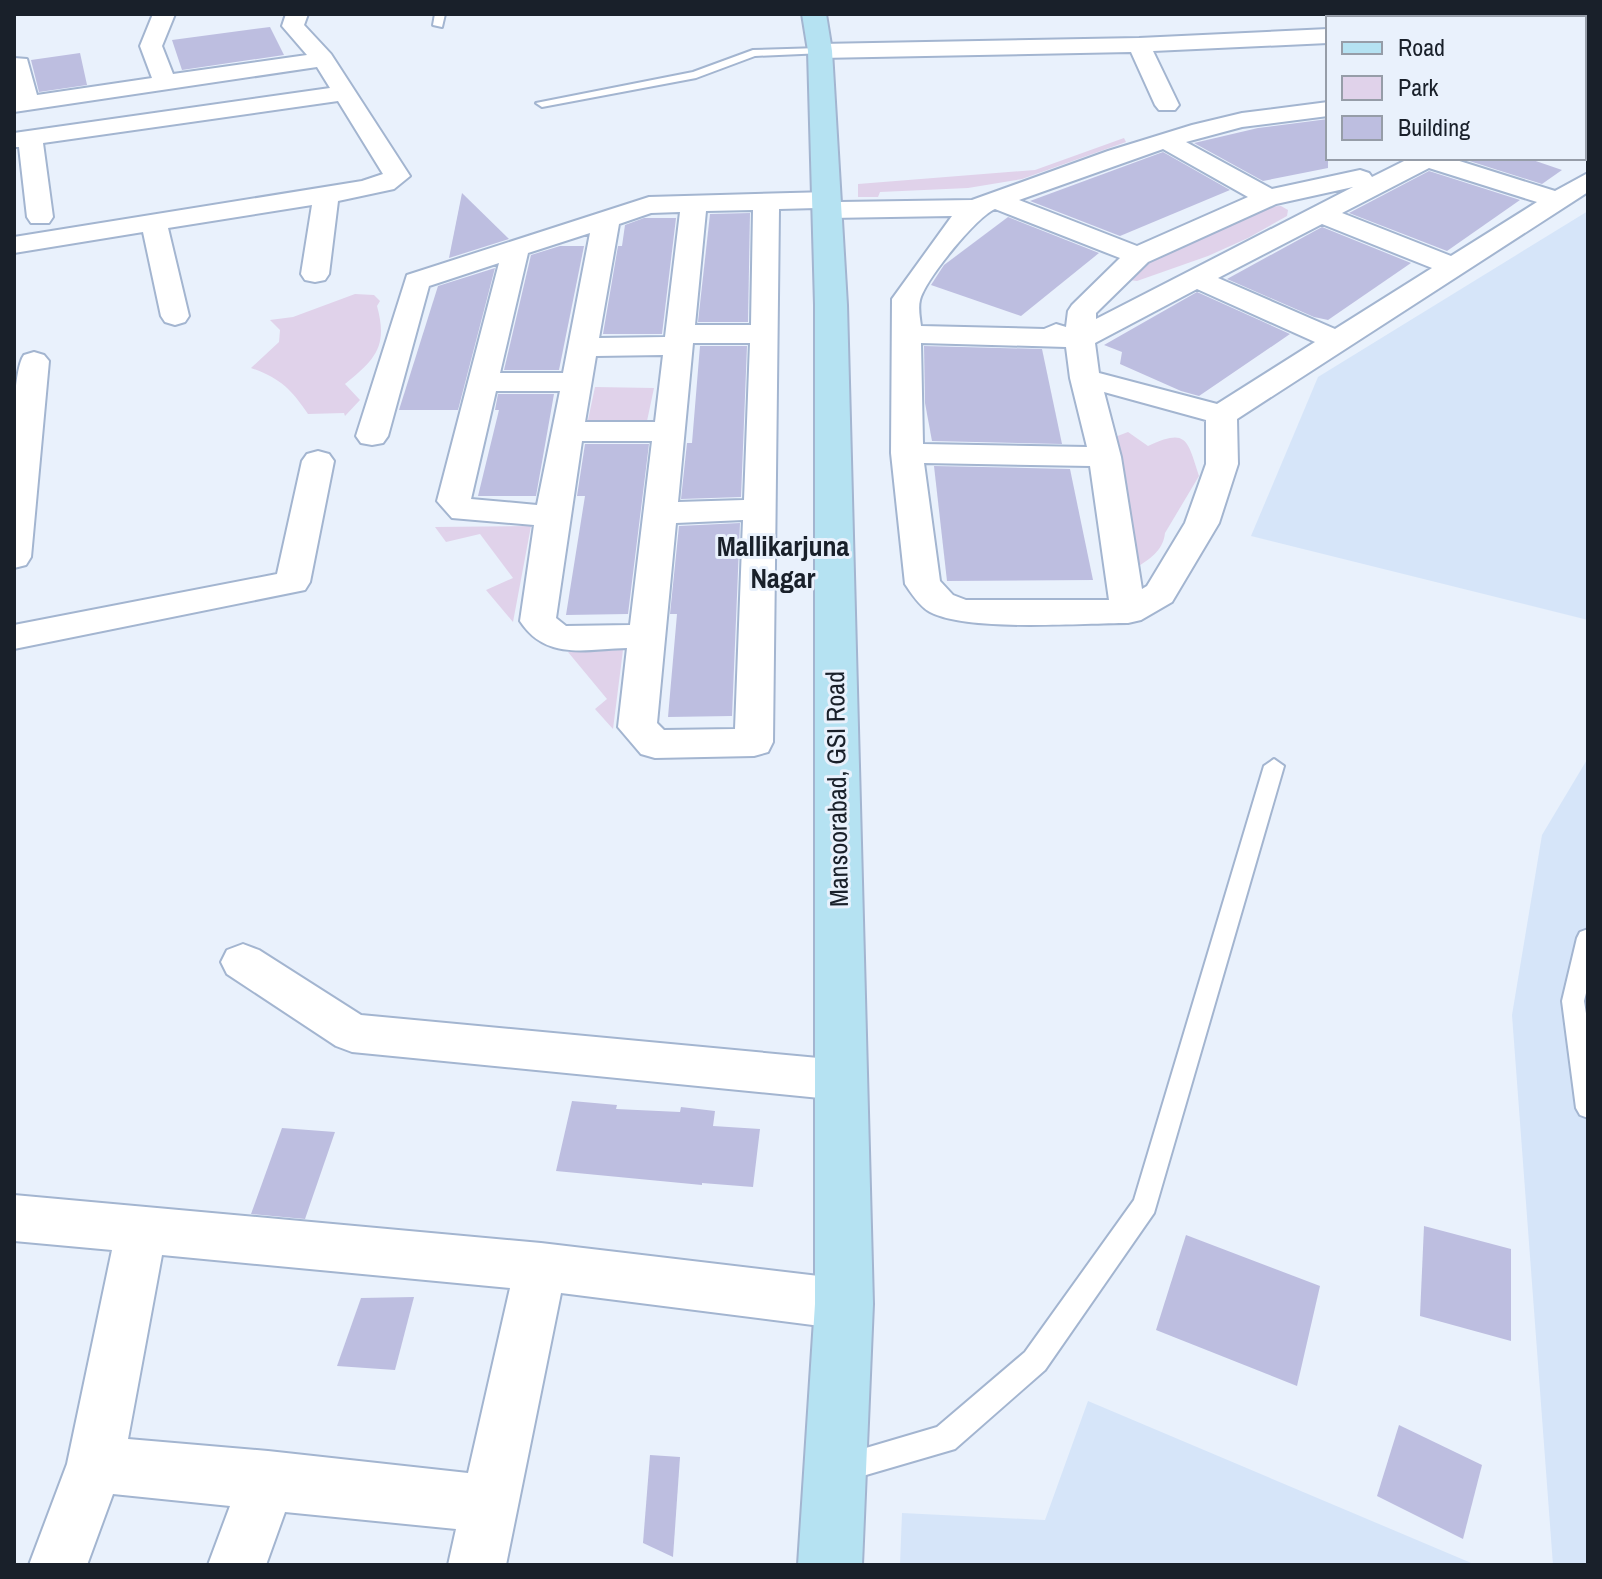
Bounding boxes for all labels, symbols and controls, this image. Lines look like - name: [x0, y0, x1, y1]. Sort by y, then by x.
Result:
- legend: [1326, 16, 1586, 160]
- text: Road: [1398, 31, 1445, 63]
- text: Park: [1398, 71, 1439, 103]
- text: Building: [1398, 111, 1470, 143]
- district label: Mallikarjuna Nagar: [717, 527, 850, 597]
- street label: Mansoorabad, GSI Road: [817, 671, 856, 907]

